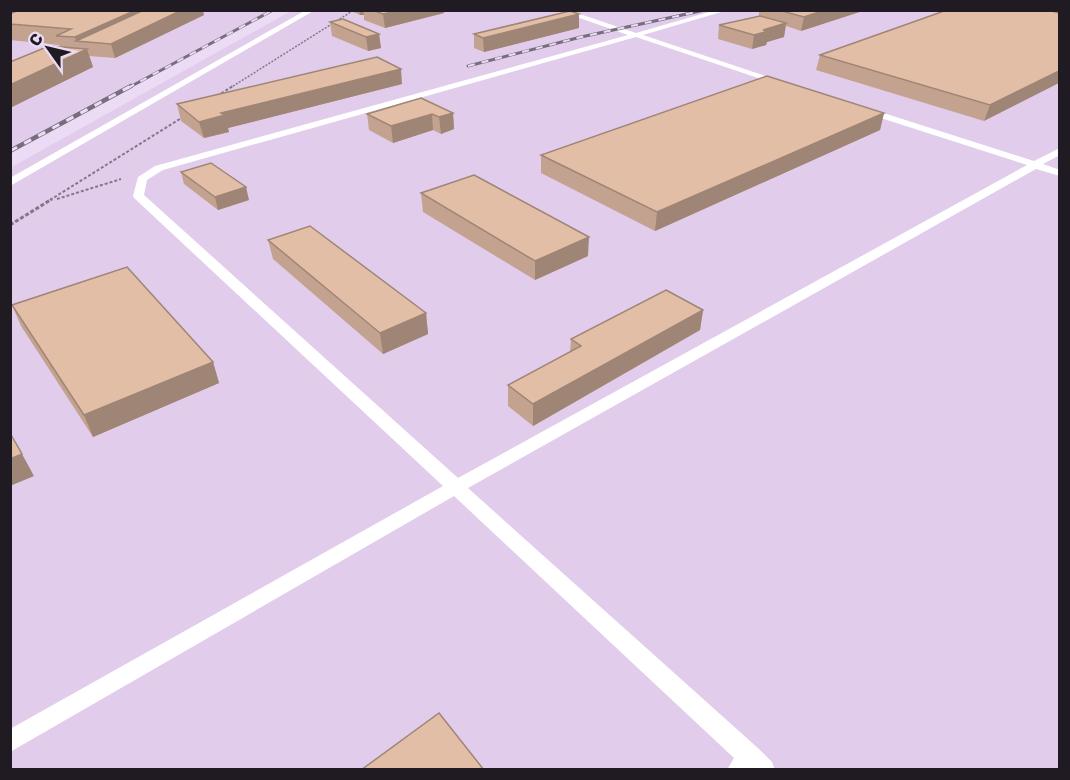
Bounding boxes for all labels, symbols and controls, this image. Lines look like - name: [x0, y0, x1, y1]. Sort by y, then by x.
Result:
- north arrow: [18, 18, 78, 78]
- text: С: [25, 30, 47, 50]

